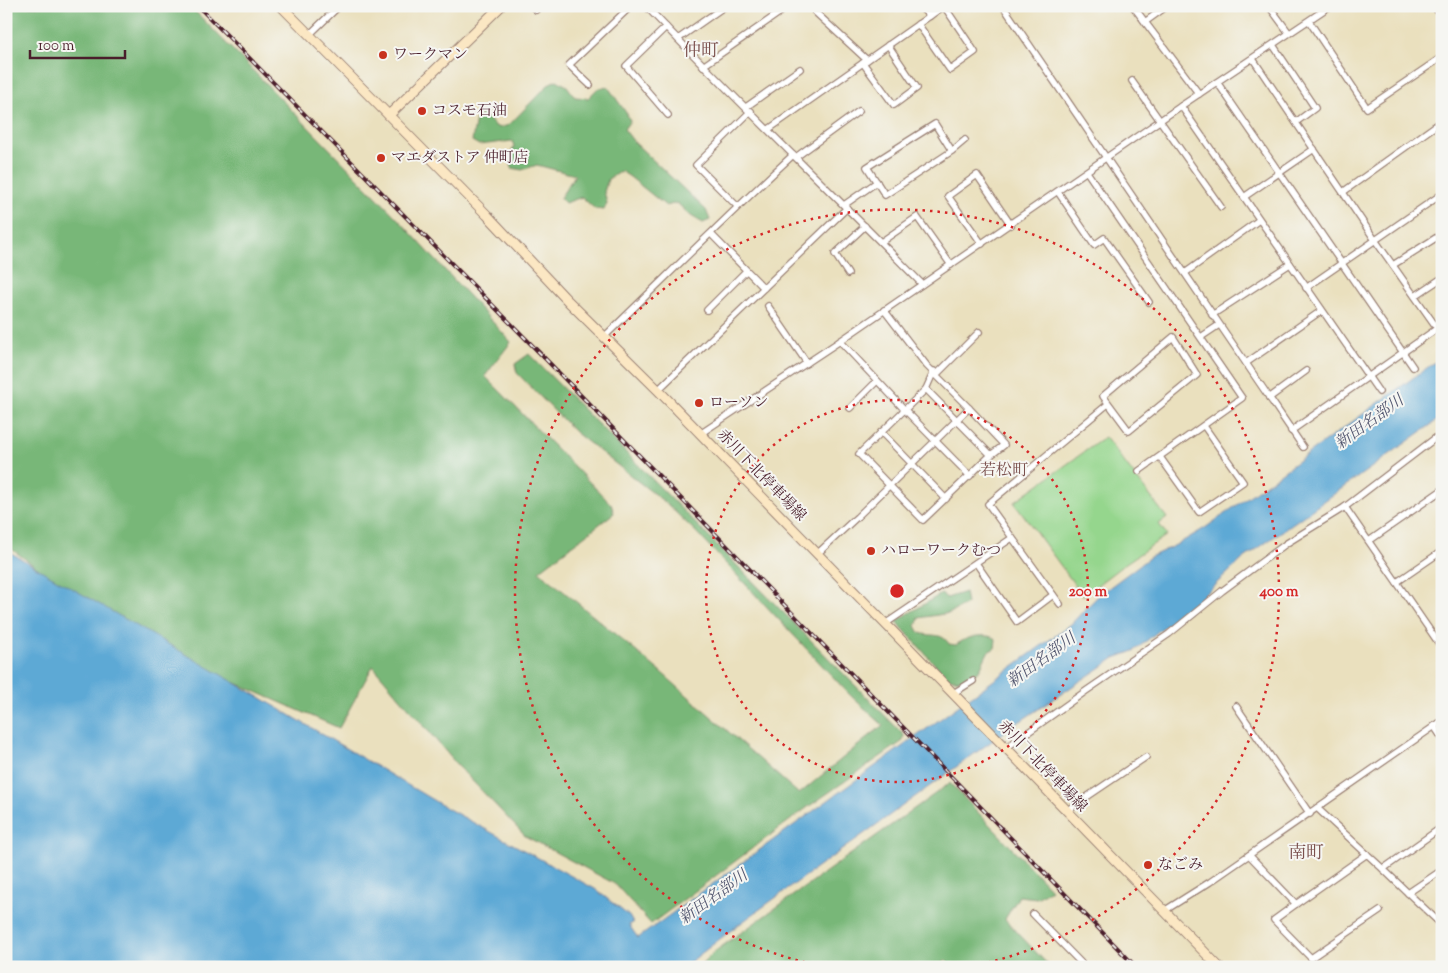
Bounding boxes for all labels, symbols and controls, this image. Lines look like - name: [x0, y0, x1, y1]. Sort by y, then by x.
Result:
- scale bar: [30, 28, 125, 60]
- text: 100 m: [38, 36, 75, 57]
- district label: 仲町: [683, 39, 719, 65]
- place label: ワークマン: [393, 45, 468, 66]
- marker: ワークマン: [377, 49, 389, 61]
- place label: コスモ石油: [432, 101, 507, 122]
- marker: コスモ石油: [416, 105, 428, 117]
- place label: マエダストア 仲町店: [391, 148, 529, 169]
- marker: マエダストア 仲町店: [375, 152, 387, 164]
- water label: 新田名部川: [1331, 389, 1411, 456]
- place label: ローソン: [709, 393, 768, 414]
- marker: ローソン: [693, 397, 705, 409]
- street label: 赤川下北停車場線: [712, 426, 810, 526]
- district label: 若松町: [980, 460, 1028, 483]
- place label: ハローワークむつ: [881, 541, 1001, 562]
- marker: ハローワークむつ: [865, 545, 877, 557]
- centre of rings: [888, 582, 906, 600]
- text: 200 m: [1069, 582, 1108, 603]
- text: 400 m: [1259, 582, 1299, 603]
- water label: 新田名部川: [1003, 627, 1083, 694]
- street label: 赤川下北停車場線: [993, 717, 1091, 817]
- district label: 南町: [1288, 841, 1324, 867]
- place label: なごみ: [1158, 855, 1203, 876]
- marker: なごみ: [1142, 859, 1154, 871]
- water label: 新田名部川: [675, 864, 755, 931]

